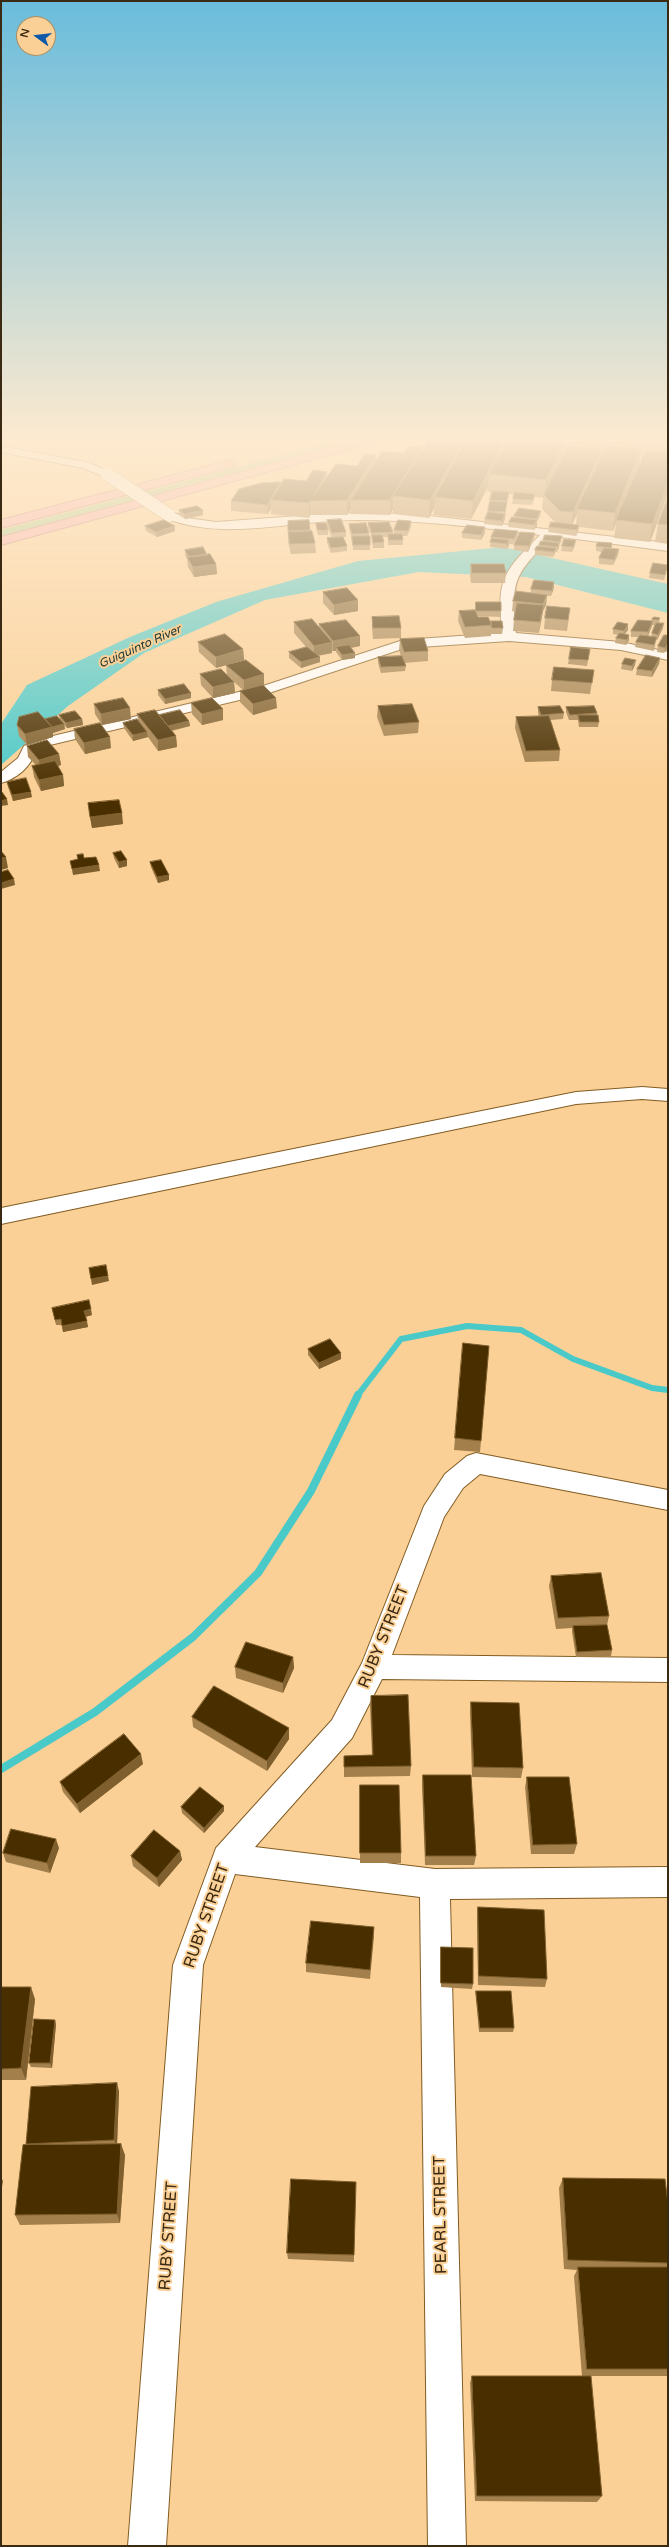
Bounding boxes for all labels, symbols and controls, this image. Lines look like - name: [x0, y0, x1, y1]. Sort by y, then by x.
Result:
- north arrow: [16, 16, 56, 56]
- text: N: [17, 27, 32, 39]
- water label: Guiguinto River: [97, 622, 183, 672]
- street label: RUBY STREET: [355, 1583, 413, 1691]
- street label: RUBY STREET: [180, 1861, 234, 1971]
- street label: PEARL STREET: [430, 2156, 452, 2274]
- street label: RUBY STREET: [156, 2181, 182, 2291]

